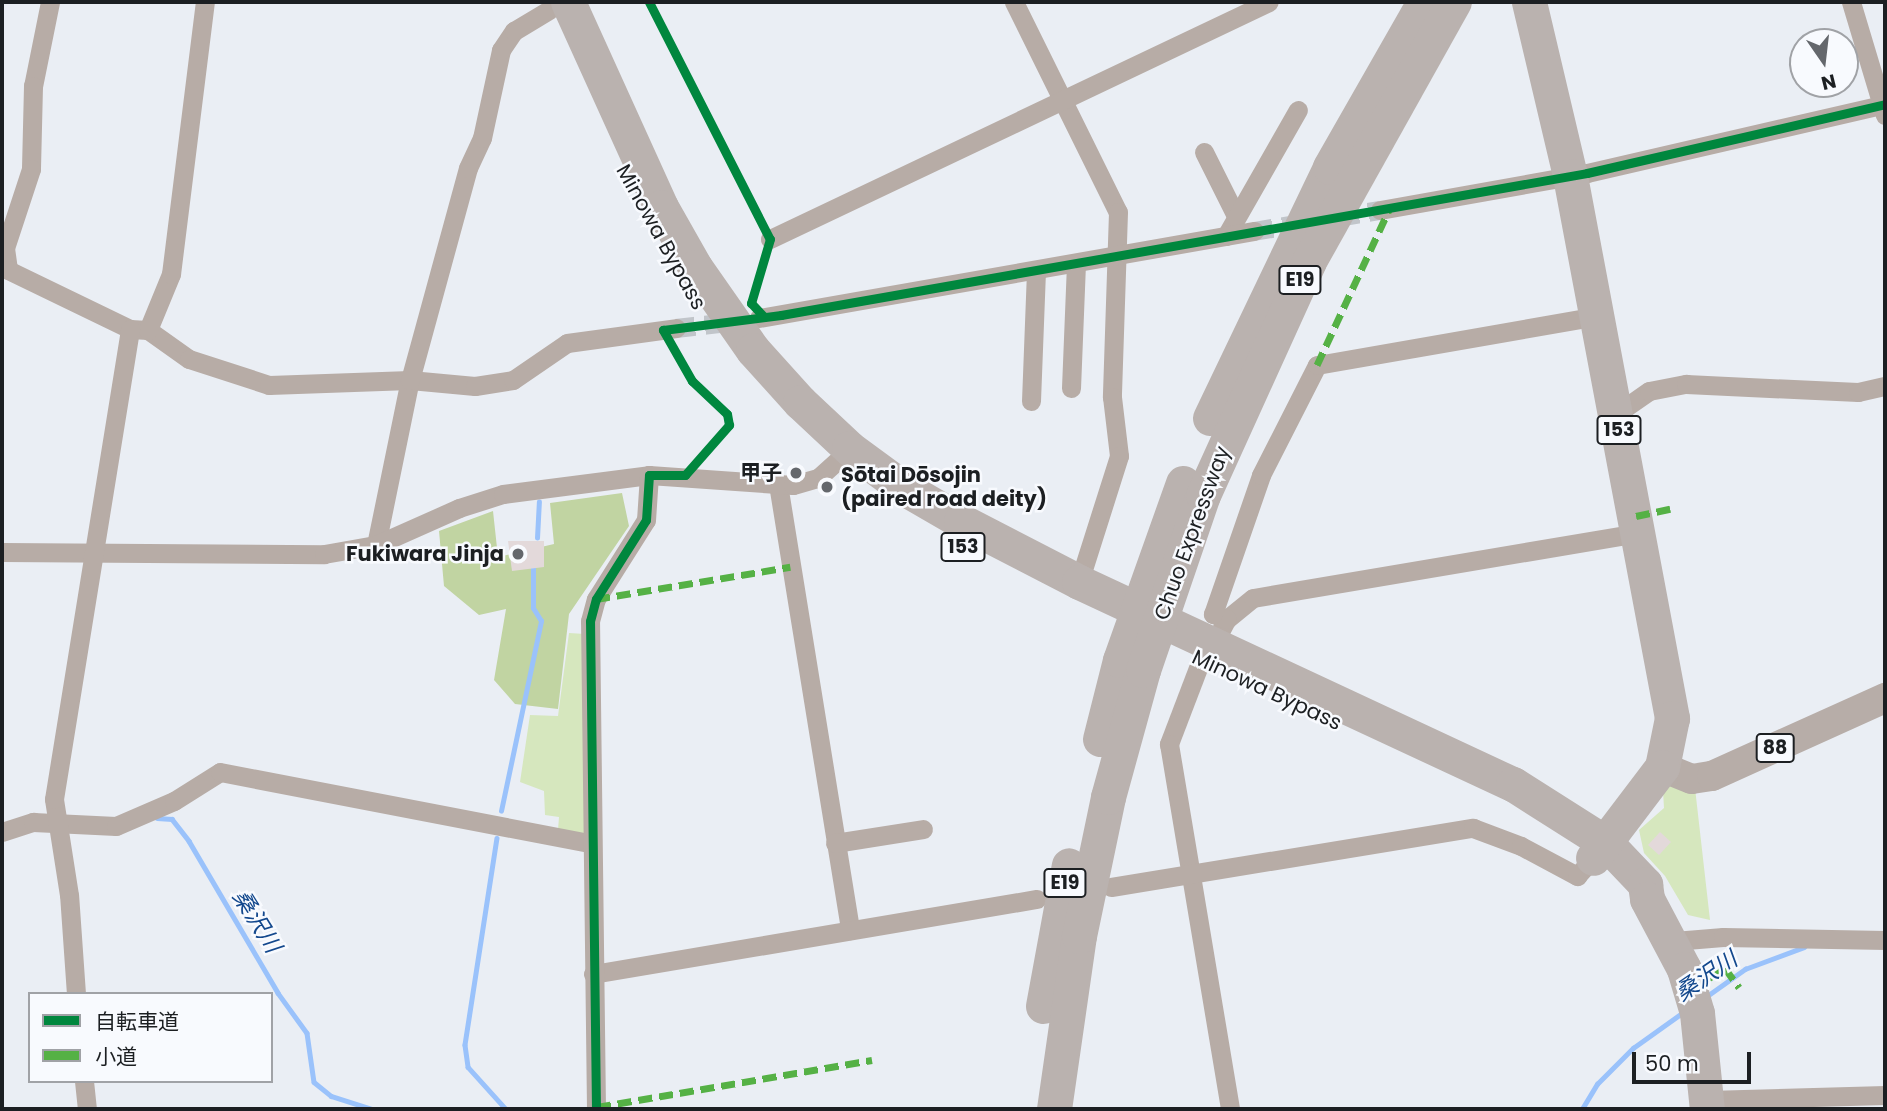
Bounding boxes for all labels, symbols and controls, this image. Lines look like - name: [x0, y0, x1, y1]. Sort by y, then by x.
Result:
- north arrow: [1789, 28, 1859, 98]
- text: N: [1819, 67, 1839, 97]
- street label: Minowa Bypass: [611, 160, 711, 314]
- road number: E19: [1277, 264, 1323, 296]
- road number: 153: [1596, 414, 1642, 446]
- street label: Chuo Expressway: [1149, 443, 1235, 623]
- place label: 甲子: [740, 460, 782, 486]
- place label: Sōtai Dōsojin (paired road deity): [841, 462, 1047, 512]
- marker: 甲子: [788, 465, 804, 481]
- marker: Sōtai Dōsojin (paired road deity): [819, 479, 835, 495]
- road number: 153: [940, 532, 986, 562]
- place label: Fukiwara Jinja: [346, 541, 504, 567]
- marker: Fukiwara Jinja: [510, 546, 526, 562]
- street label: Minowa Bypass: [1188, 644, 1346, 736]
- road number: 88: [1754, 733, 1796, 764]
- road number: E19: [1042, 868, 1088, 898]
- water label: 桑沢川: [227, 884, 287, 958]
- water label: 桑沢川: [1670, 945, 1742, 1007]
- legend: [28, 992, 273, 1083]
- text: 自転車道: [95, 1007, 179, 1036]
- scale bar: [1635, 1038, 1754, 1082]
- text: 小道: [95, 1042, 137, 1071]
- text: 50 m: [1645, 1049, 1699, 1078]

